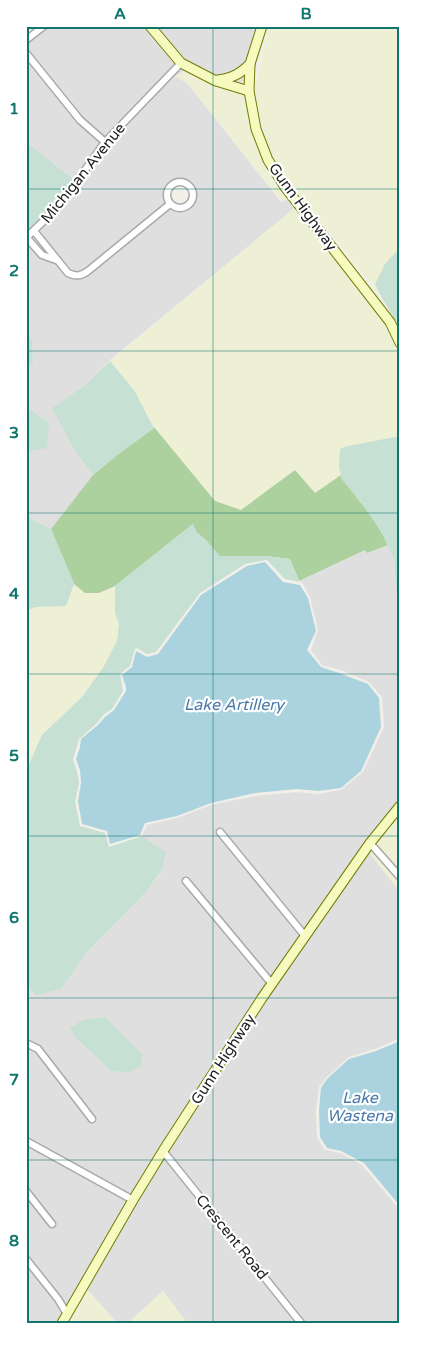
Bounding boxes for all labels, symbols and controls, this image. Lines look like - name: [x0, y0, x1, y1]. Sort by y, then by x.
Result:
- text: A: [114, 4, 126, 24]
- text: B: [300, 4, 312, 24]
- text: 1: [9, 99, 19, 119]
- street label: Michigan Avenue: [37, 119, 129, 227]
- street label: Gunn Highway: [265, 160, 341, 254]
- text: 2: [9, 261, 19, 281]
- text: 3: [9, 423, 19, 443]
- text: 4: [9, 584, 19, 604]
- water label: Lake Artillery: [184, 695, 286, 715]
- text: 5: [9, 746, 19, 766]
- text: 6: [9, 908, 19, 928]
- street label: Gunn Highway: [187, 1010, 259, 1108]
- text: 7: [9, 1070, 19, 1090]
- water label: Lake Wastena: [327, 1088, 394, 1126]
- street label: Crescent Road: [192, 1191, 272, 1283]
- text: 8: [9, 1231, 19, 1251]

